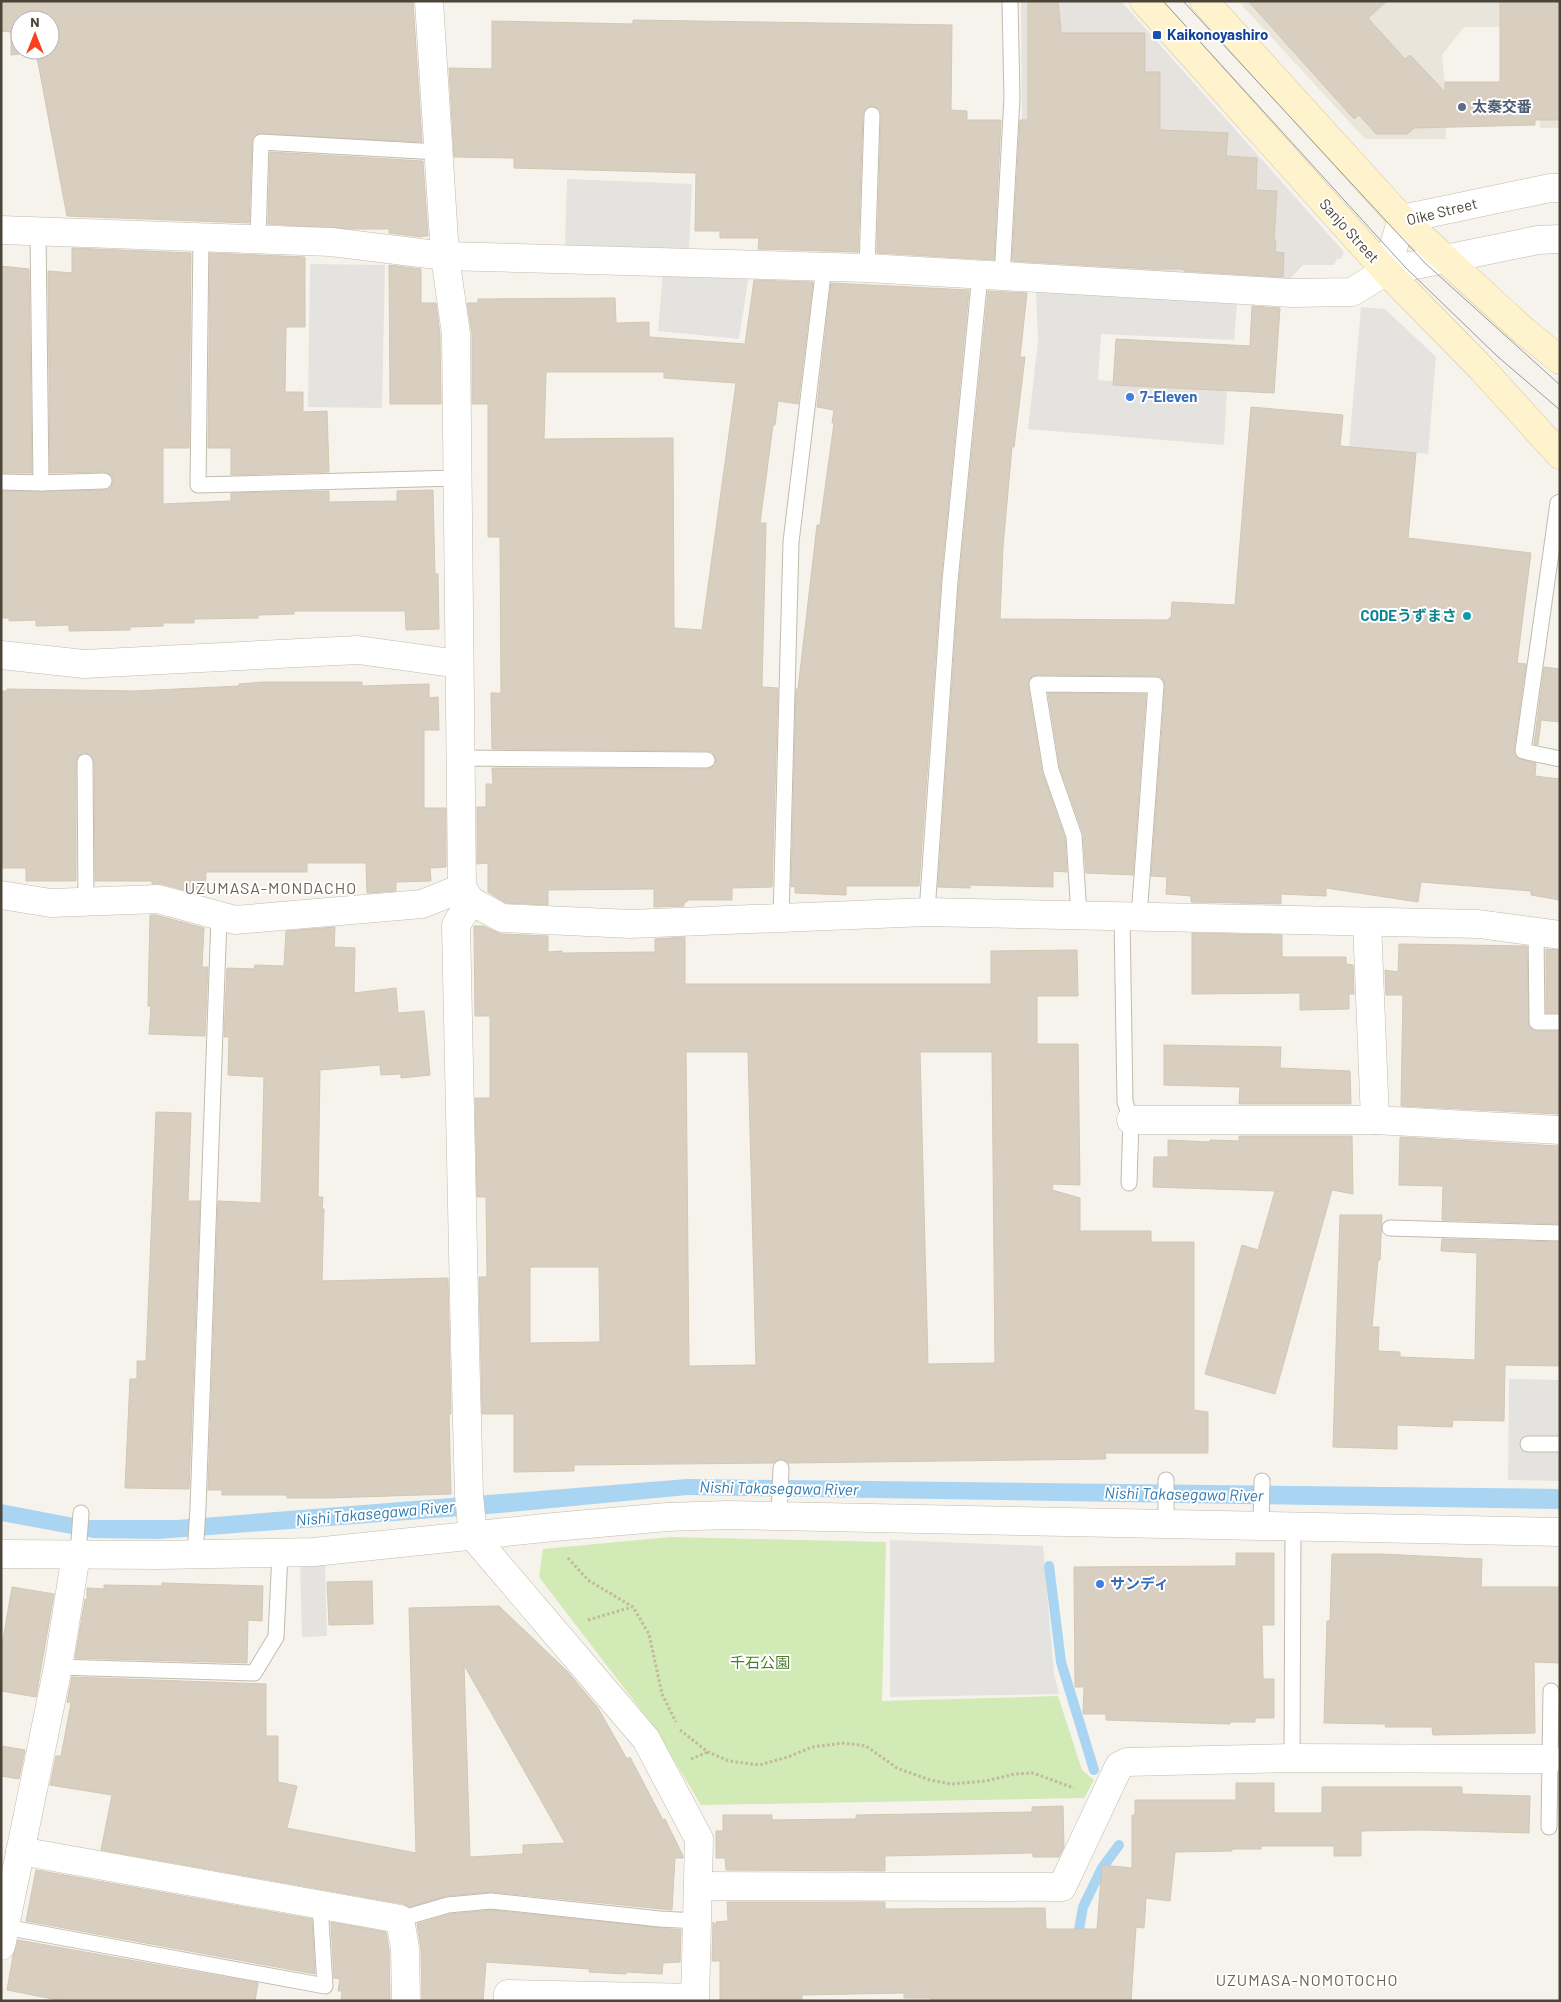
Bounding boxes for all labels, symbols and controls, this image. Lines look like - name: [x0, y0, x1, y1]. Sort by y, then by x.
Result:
- north arrow: [10, 10, 60, 60]
- text: N: [30, 13, 40, 30]
- place label: Kaikonoyashiro: [1167, 25, 1268, 43]
- marker: Kaikonoyashiro: [1151, 29, 1163, 41]
- place label: 太秦交番: [1472, 97, 1532, 115]
- marker: 太秦交番: [1456, 101, 1468, 113]
- street label: Sanjo Street: [1316, 194, 1383, 266]
- street label: Oike Street: [1404, 194, 1479, 229]
- place label: 7-Eleven: [1140, 387, 1197, 405]
- marker: 7-Eleven: [1124, 391, 1136, 403]
- place label: CODEうずまさ: [1361, 606, 1457, 624]
- marker: CODEうずまさ: [1461, 610, 1473, 622]
- district label: UZUMASA-MONDACHO: [185, 878, 357, 897]
- water label: Nishi Takasegawa River: [699, 1477, 860, 1498]
- water label: Nishi Takasegawa River: [1104, 1483, 1265, 1504]
- water label: Nishi Takasegawa River: [295, 1496, 456, 1529]
- place label: サンディ: [1110, 1574, 1169, 1592]
- marker: サンディ: [1094, 1578, 1106, 1590]
- park label: 千石公園: [730, 1653, 790, 1671]
- district label: UZUMASA-NOMOTOCHO: [1216, 1970, 1398, 1989]

